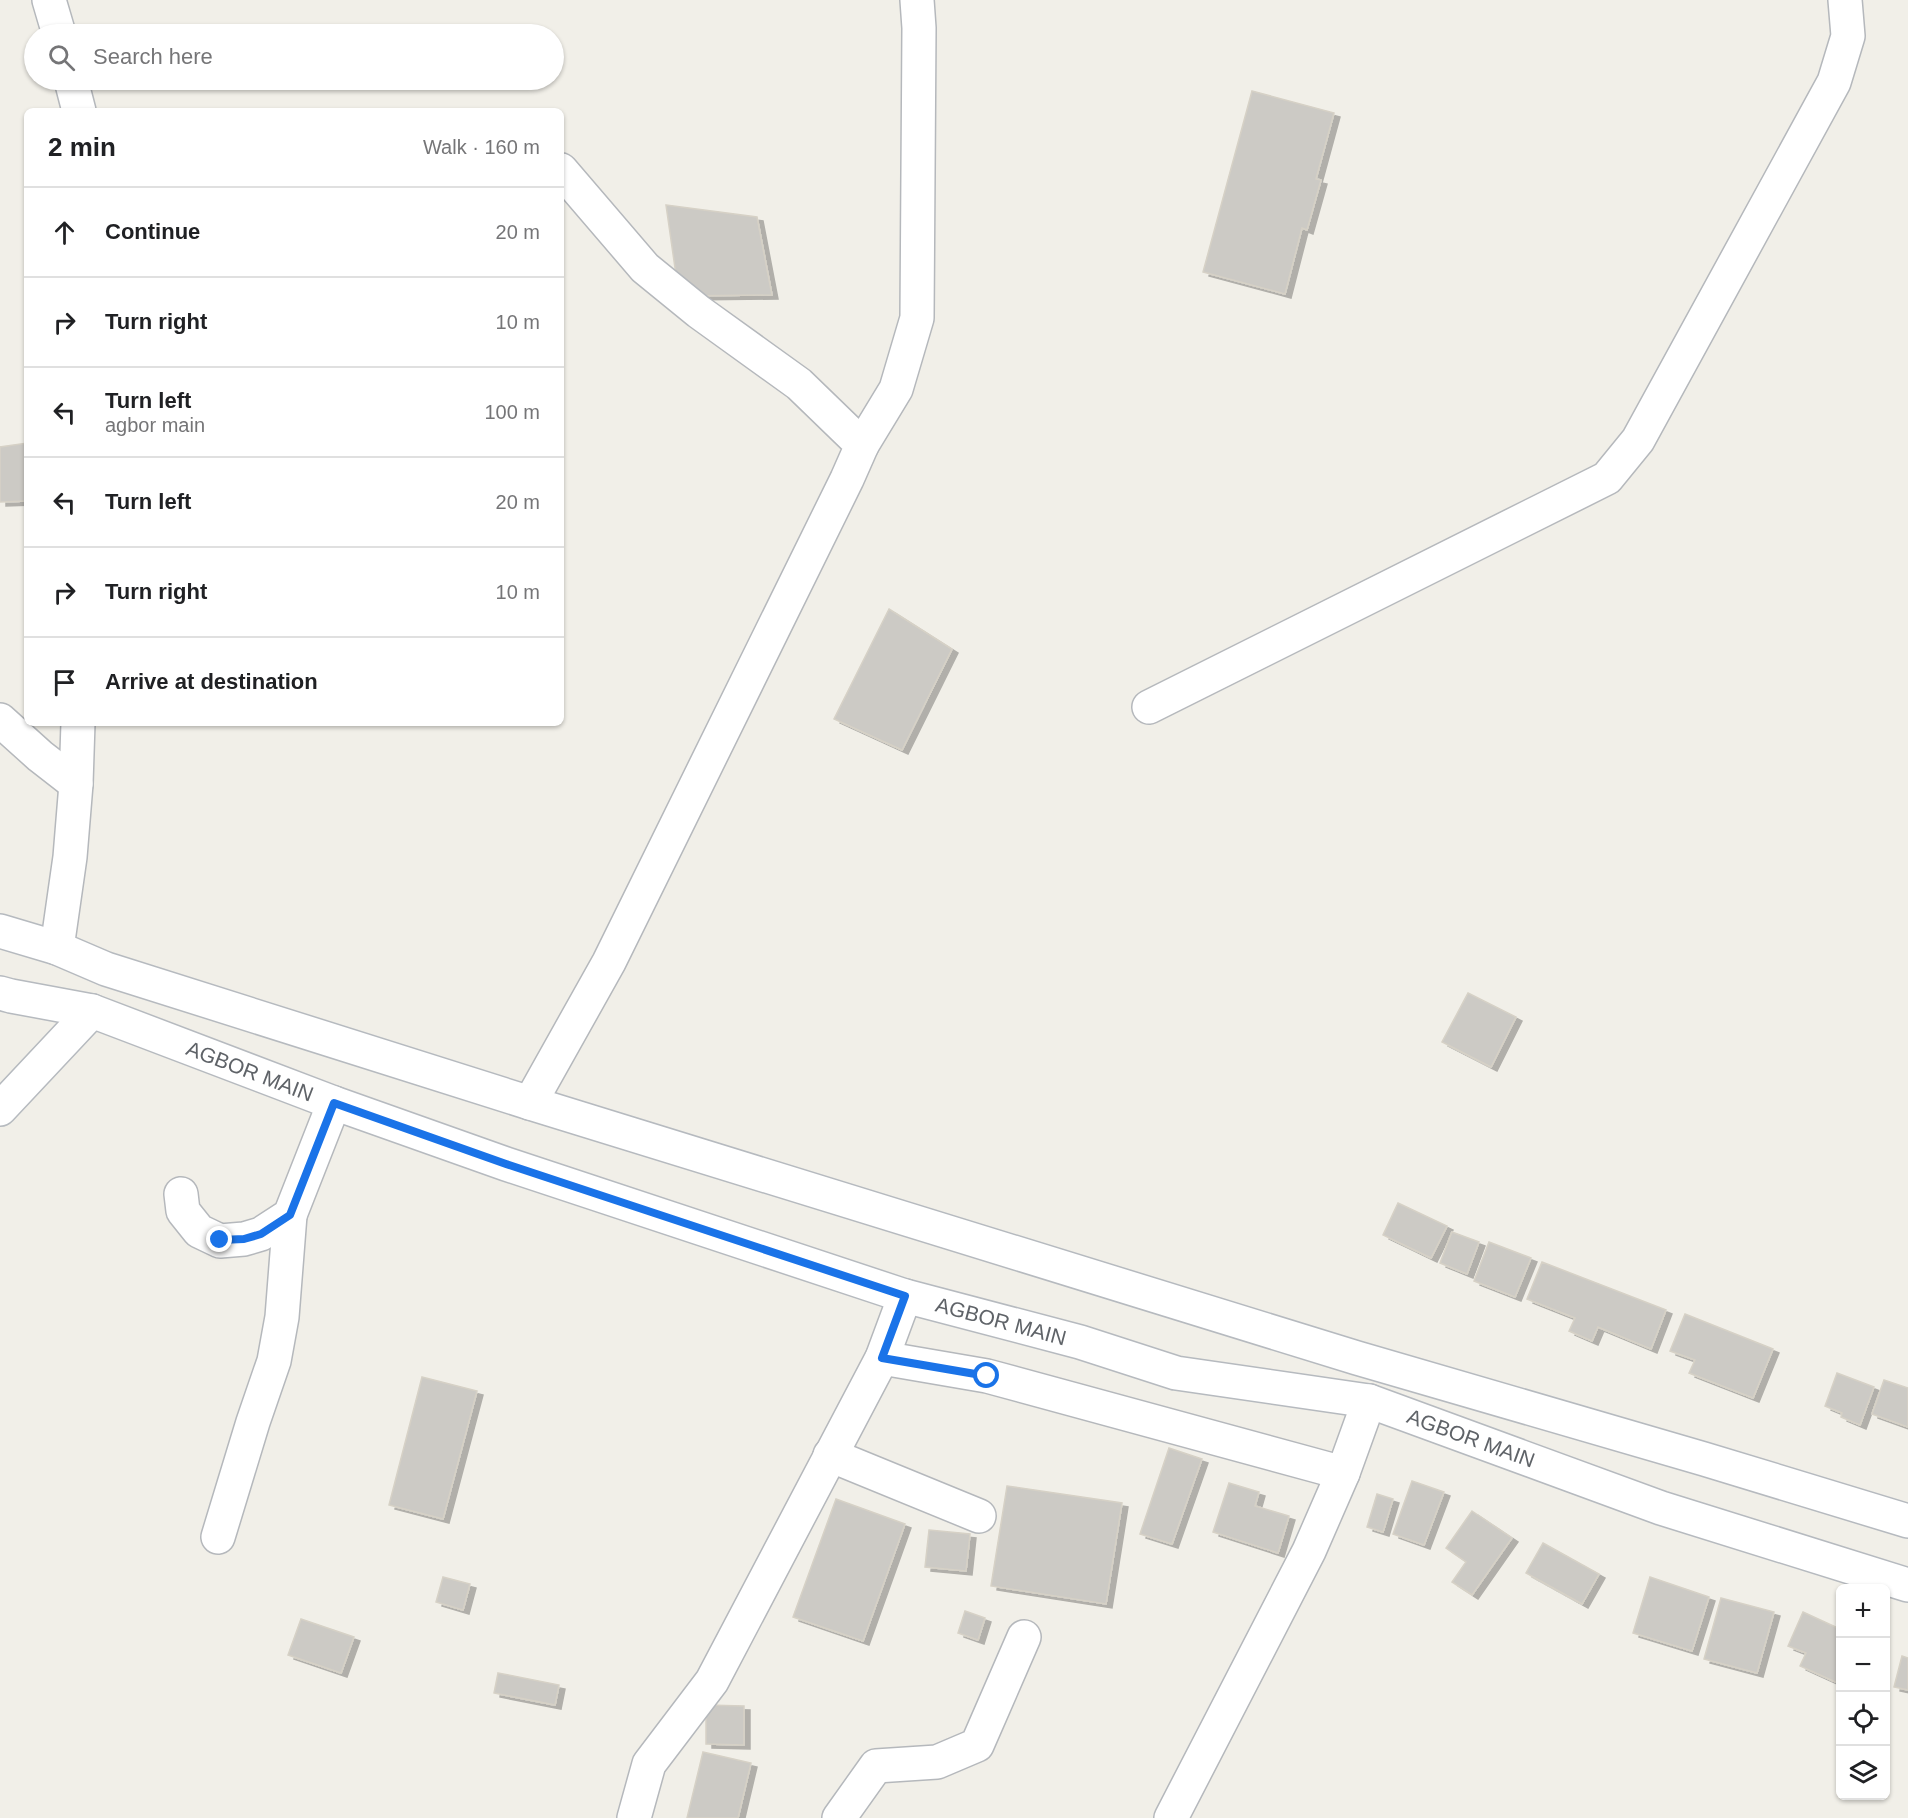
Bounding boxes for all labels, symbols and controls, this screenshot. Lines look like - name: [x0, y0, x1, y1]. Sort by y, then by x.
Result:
- search box: [24, 24, 564, 90]
- icon: search: [45, 41, 78, 74]
- text: Search here: [93, 44, 213, 69]
- text: 2 min: [48, 132, 116, 162]
- text: Walk · 160 m: [423, 136, 540, 158]
- icon: ahead: [48, 216, 81, 249]
- text: Continue: [105, 219, 200, 244]
- text: 20 m: [496, 221, 540, 243]
- icon: right: [48, 306, 81, 339]
- text: Turn right: [105, 309, 207, 334]
- text: 10 m: [496, 311, 540, 333]
- text: Turn left: [105, 388, 191, 413]
- icon: left: [48, 396, 81, 429]
- text: 100 m: [484, 401, 540, 423]
- text: agbor main: [105, 414, 205, 436]
- icon: left: [48, 486, 81, 519]
- text: Turn left: [105, 489, 191, 514]
- text: 20 m: [496, 491, 540, 513]
- icon: right: [48, 576, 81, 609]
- text: Turn right: [105, 579, 207, 604]
- text: 10 m: [496, 581, 540, 603]
- icon: arrive: [48, 666, 81, 699]
- text: Arrive at destination: [105, 669, 318, 694]
- street label: AGBOR MAIN: [183, 1036, 317, 1106]
- route end: [206, 1226, 232, 1252]
- street label: AGBOR MAIN: [933, 1293, 1069, 1349]
- route start: [973, 1362, 999, 1388]
- street label: AGBOR MAIN: [1404, 1404, 1538, 1472]
- map controls: [1836, 1584, 1890, 1800]
- button: +: [1836, 1584, 1890, 1638]
- button: −: [1836, 1638, 1890, 1692]
- button: locate: [1836, 1692, 1890, 1746]
- button: layers: [1836, 1746, 1890, 1800]

